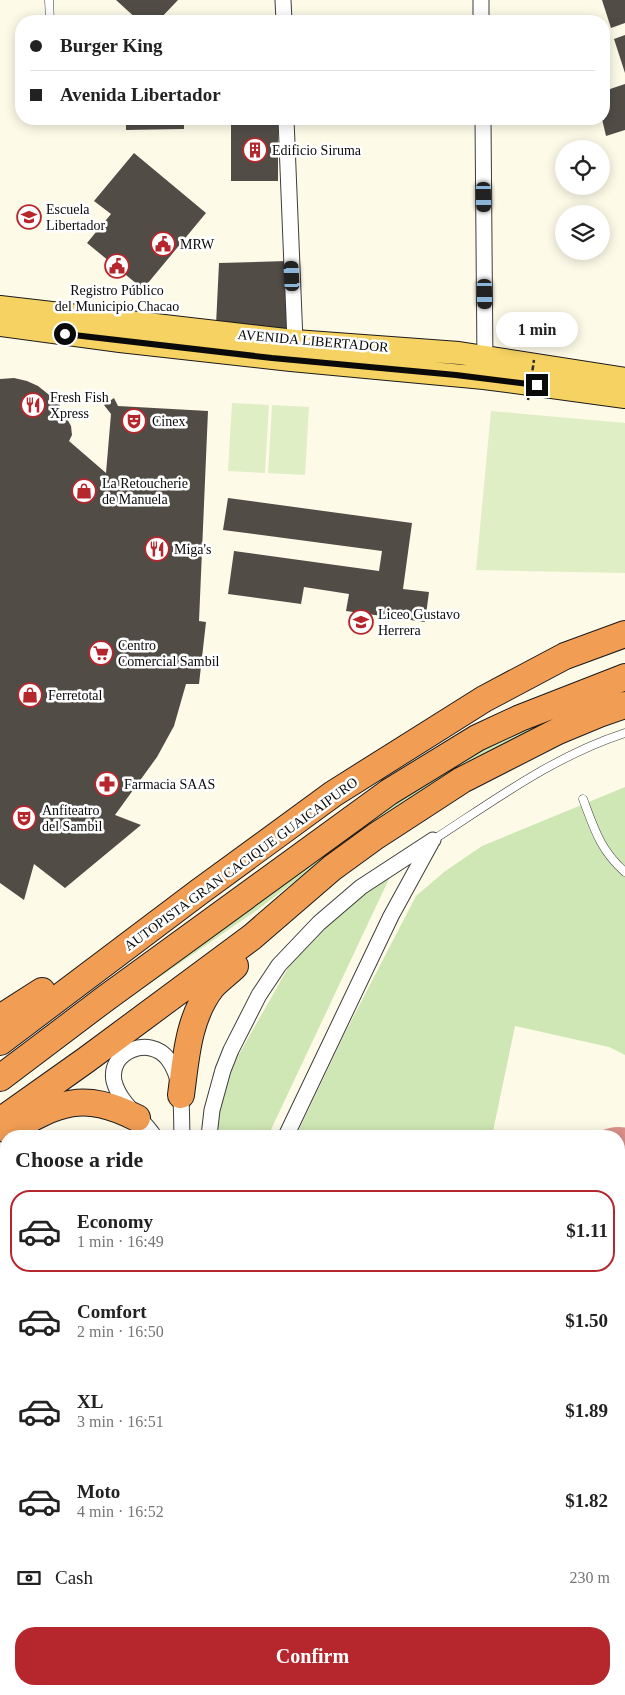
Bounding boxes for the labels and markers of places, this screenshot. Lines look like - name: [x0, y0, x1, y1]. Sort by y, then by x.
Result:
- building icon: Edificio Siruma: [242, 137, 268, 163]
- place label: Edificio Siruma: [272, 143, 362, 158]
- place label: Escuela Libertador: [46, 202, 105, 233]
- school or university icon: Escuela Libertador: [16, 204, 42, 230]
- public building icon: MRW: [150, 231, 176, 257]
- place label: MRW: [180, 237, 215, 252]
- public building icon: Registro Público del Municipio Chacao: [104, 253, 130, 279]
- place label: Registro Público del Municipio Chacao: [55, 283, 179, 314]
- place label: Fresh Fish Xpress: [50, 390, 109, 421]
- restaurant icon: Fresh Fish Xpress: [20, 392, 46, 418]
- theatre icon: Cinex: [121, 408, 147, 434]
- place label: Cinex: [152, 414, 185, 429]
- place label: La Retoucherie de Manuela: [102, 476, 188, 507]
- shop icon: La Retoucherie de Manuela: [71, 478, 97, 504]
- restaurant icon: Miga's: [144, 536, 170, 562]
- place label: Miga's: [174, 542, 212, 557]
- place label: Liceo Gustavo Herrera: [378, 607, 460, 638]
- school or university icon: Liceo Gustavo Herrera: [348, 609, 374, 635]
- place label: Centro Comercial Sambil: [118, 638, 220, 669]
- supermarket icon: Centro Comercial Sambil: [88, 640, 114, 666]
- shop icon: Ferretotal: [17, 682, 43, 708]
- place label: Ferretotal: [48, 688, 103, 703]
- pharmacy icon: Farmacia SAAS: [94, 771, 120, 797]
- place label: Farmacia SAAS: [124, 777, 215, 792]
- place label: Anfiteatro del Sambil: [42, 803, 102, 834]
- theatre icon: Anfiteatro del Sambil: [11, 805, 37, 831]

